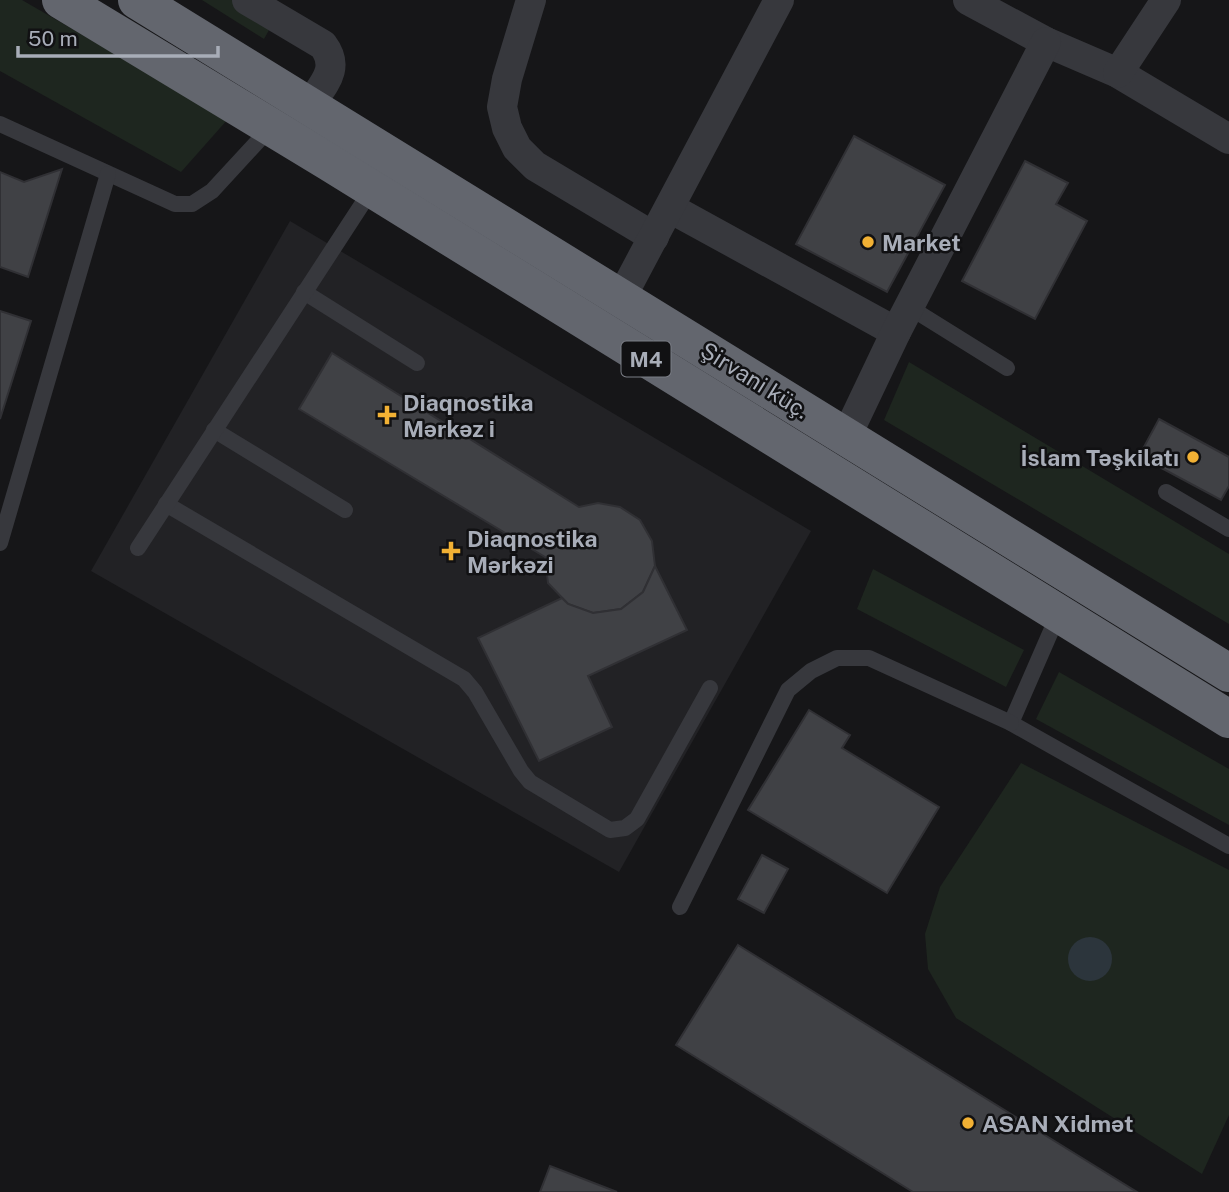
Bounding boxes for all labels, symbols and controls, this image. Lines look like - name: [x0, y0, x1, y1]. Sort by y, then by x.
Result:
- scale bar: [18, 14, 217, 58]
- text: 50 m: [28, 26, 78, 51]
- place label: Market: [882, 229, 961, 256]
- marker: Market: [860, 234, 876, 250]
- street label: Şirvani küç.: [696, 336, 814, 424]
- road number: M4: [622, 342, 670, 376]
- place label: Diaqnostika Mərkəz i: [403, 389, 533, 442]
- marker: Diaqnostika Mərkəz i: [377, 405, 397, 425]
- place label: İslam Təşkilatı: [1021, 444, 1179, 471]
- marker: İslam Təşkilatı: [1185, 449, 1201, 465]
- place label: Diaqnostika Mərkəzi: [467, 525, 597, 578]
- marker: Diaqnostika Mərkəzi: [441, 541, 461, 561]
- place label: ASAN Xidmət: [982, 1110, 1134, 1137]
- marker: ASAN Xidmət: [960, 1115, 976, 1131]

